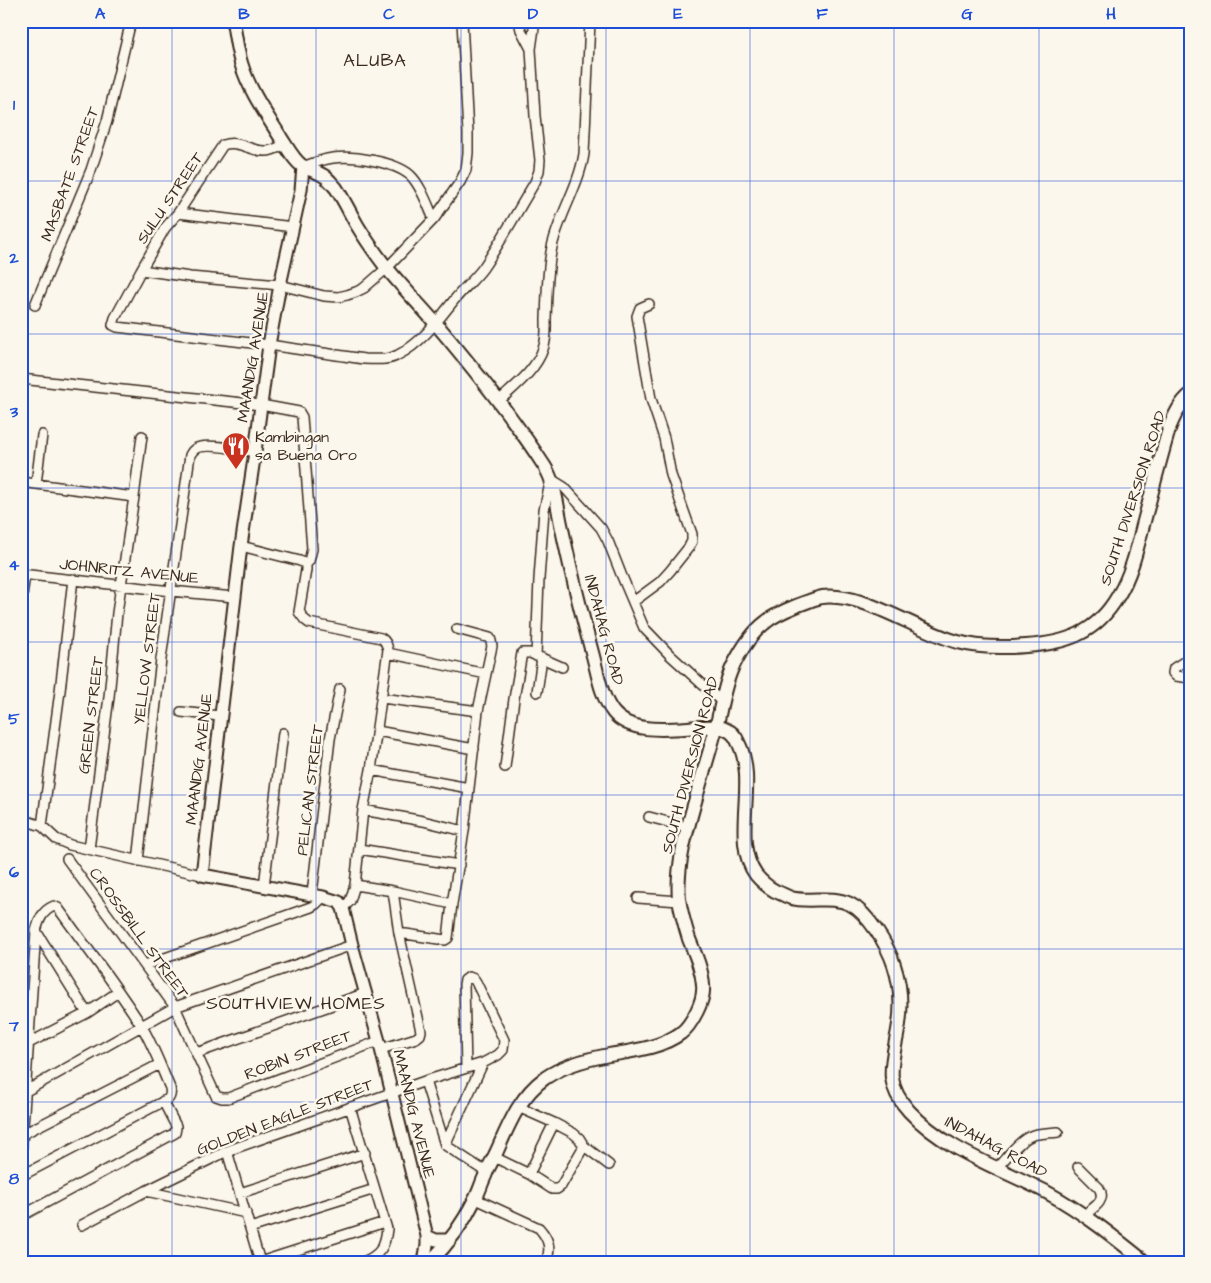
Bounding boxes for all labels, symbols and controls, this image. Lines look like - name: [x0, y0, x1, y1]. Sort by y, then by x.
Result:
- text: A: [95, 3, 106, 25]
- text: B: [238, 3, 250, 25]
- text: C: [383, 3, 395, 25]
- text: D: [528, 3, 539, 25]
- text: E: [673, 3, 683, 25]
- text: F: [816, 3, 828, 25]
- text: G: [961, 3, 973, 25]
- text: H: [1106, 3, 1116, 25]
- district label: ALUBA: [343, 48, 407, 73]
- text: 1: [13, 94, 16, 116]
- street label: MASBATE STREET: [35, 104, 105, 244]
- street label: SULU STREET: [131, 148, 209, 248]
- text: 2: [8, 247, 19, 269]
- street label: MAANDIG AVENUE: [232, 289, 274, 424]
- text: 3: [9, 401, 19, 423]
- street label: SOUTH DIVERSION ROAD: [1094, 408, 1172, 588]
- place label: Kambingan sa Buena Oro: [255, 426, 357, 466]
- restaurant icon: Kambingan sa Buena Oro: [221, 431, 251, 470]
- street label: JOHNRITZ AVENUE: [58, 553, 200, 589]
- text: 4: [9, 554, 20, 576]
- street label: INDAHAG ROAD: [579, 572, 629, 688]
- street label: YELLOW STREET: [128, 592, 166, 726]
- street label: GREEN STREET: [73, 655, 109, 775]
- street label: SOUTH DIVERSION ROAD: [656, 674, 724, 856]
- street label: MAANDIG AVENUE: [180, 691, 218, 826]
- text: 5: [8, 708, 20, 730]
- street label: PELICAN STREET: [291, 723, 329, 857]
- text: 6: [9, 861, 19, 883]
- street label: CROSSBILL STREET: [84, 863, 194, 1003]
- district label: SOUTHVIEW HOMES: [206, 991, 386, 1016]
- text: 7: [8, 1015, 19, 1037]
- street label: ROBIN STREET: [241, 1024, 355, 1086]
- street label: MAANDIG AVENUE: [387, 1047, 441, 1181]
- street label: GOLDEN EAGLE STREET: [194, 1073, 376, 1161]
- street label: INDAHAG ROAD: [941, 1111, 1051, 1183]
- text: 8: [9, 1168, 20, 1190]

